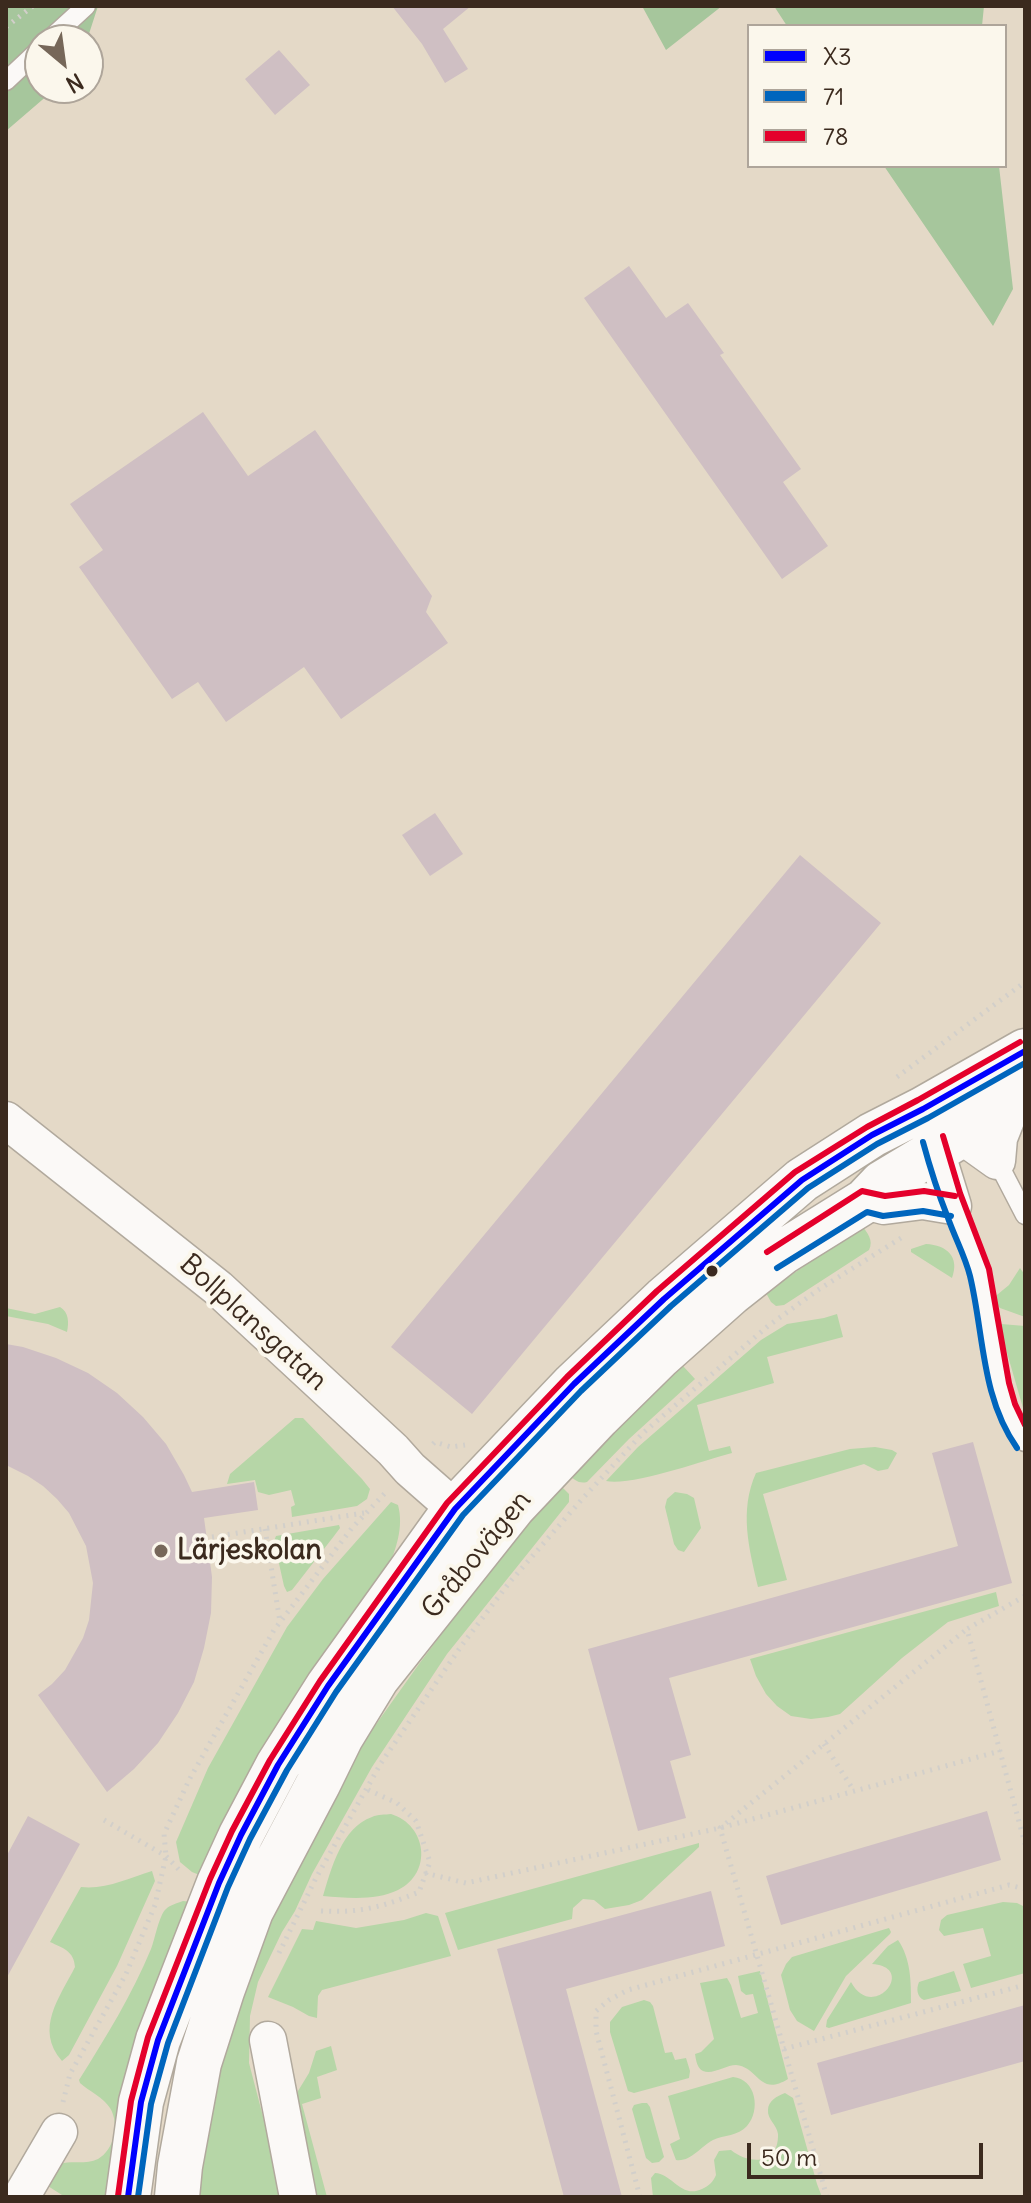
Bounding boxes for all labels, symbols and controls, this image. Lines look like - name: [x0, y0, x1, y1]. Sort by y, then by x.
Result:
- north arrow: [24, 24, 104, 104]
- legend: [747, 24, 1007, 168]
- text: X3: [823, 41, 852, 71]
- text: N: [61, 67, 88, 99]
- text: 71: [823, 81, 844, 111]
- text: 78: [823, 121, 849, 151]
- street label: Bollplansgatan: [172, 1248, 334, 1398]
- unlabelled marker: [704, 1263, 720, 1279]
- street label: Gråbovägen: [415, 1484, 539, 1626]
- place label: Lärjeskolan: [177, 1534, 322, 1568]
- marker: Lärjeskolan: [152, 1542, 170, 1560]
- scale bar: [751, 2127, 987, 2177]
- text: 50 m: [761, 2142, 817, 2172]

